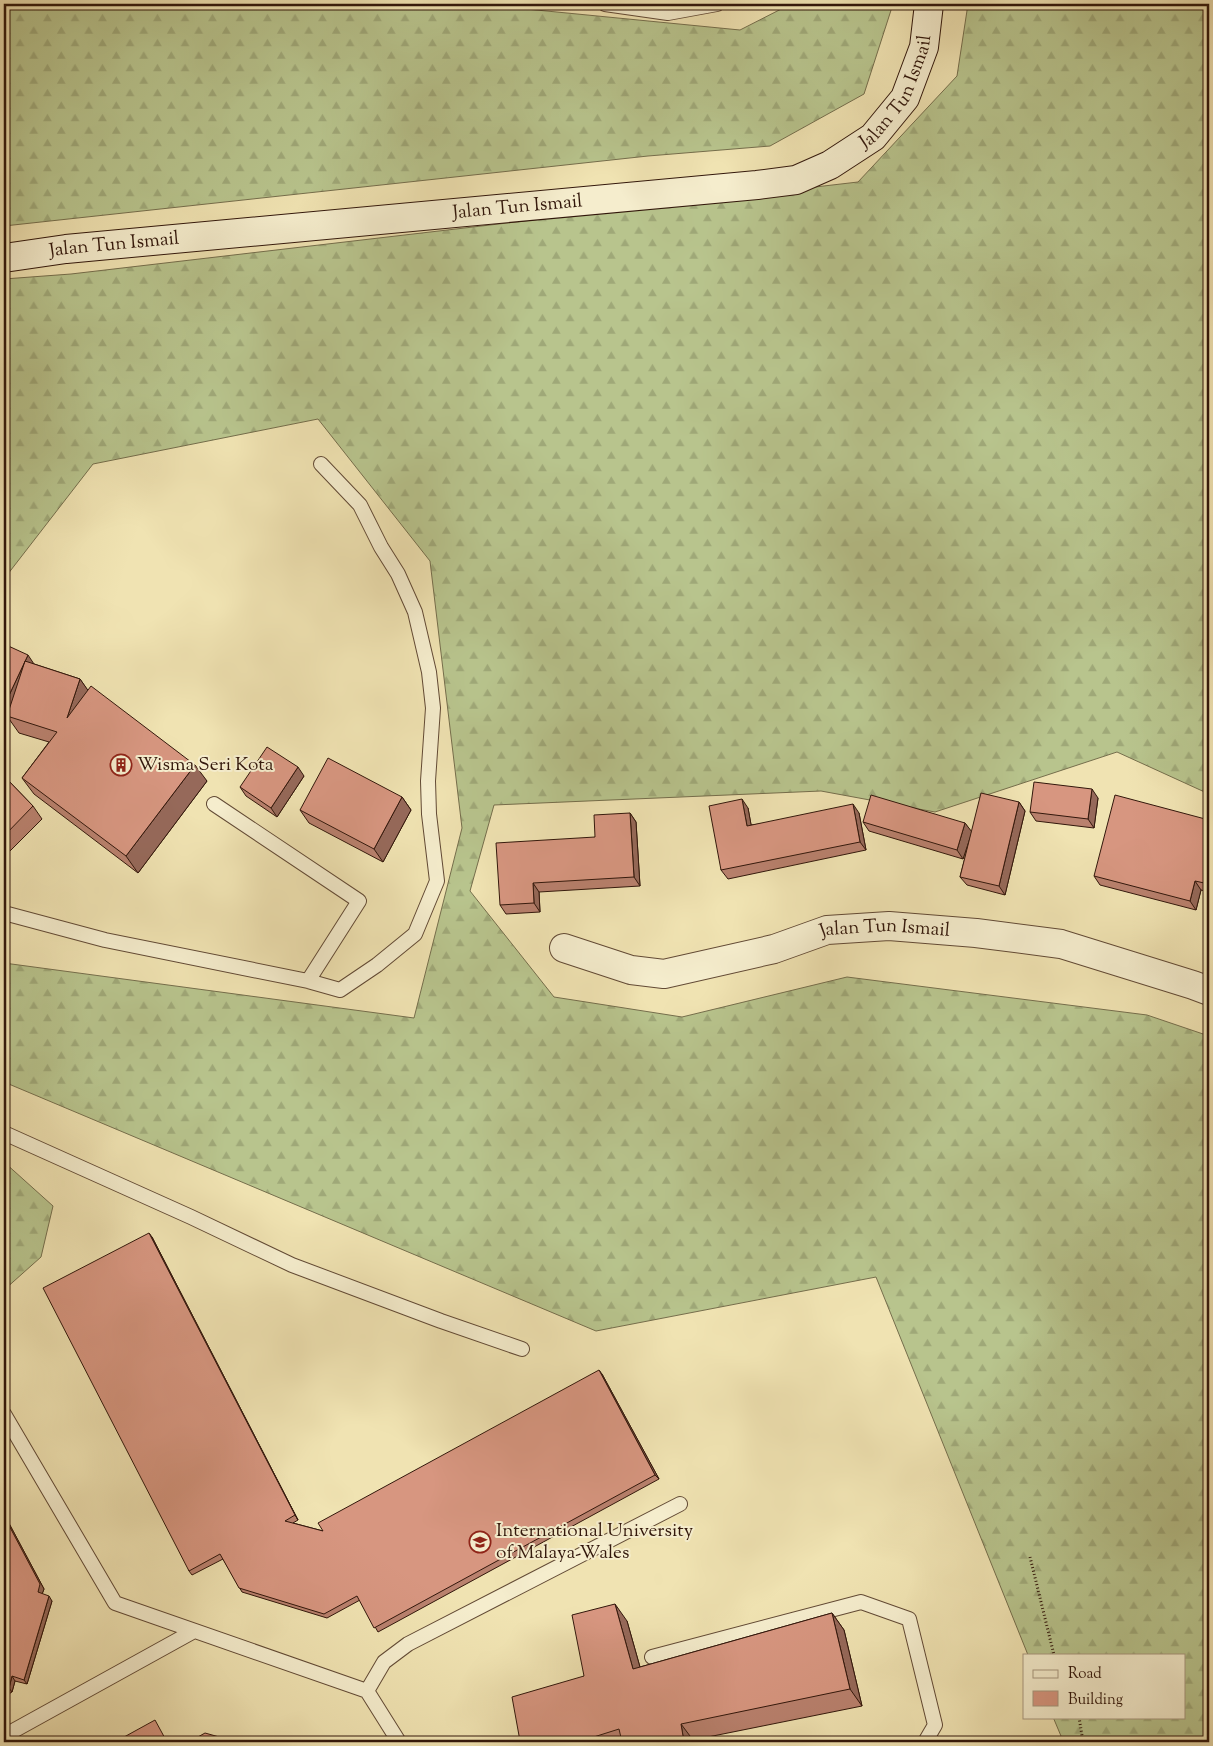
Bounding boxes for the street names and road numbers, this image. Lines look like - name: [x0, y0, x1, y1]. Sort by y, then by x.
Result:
- street label: Jalan Tun Ismail: [853, 34, 939, 156]
- street label: Jalan Tun Ismail: [450, 188, 584, 227]
- street label: Jalan Tun Ismail: [46, 225, 180, 265]
- street label: Jalan Tun Ismail: [815, 912, 951, 945]

